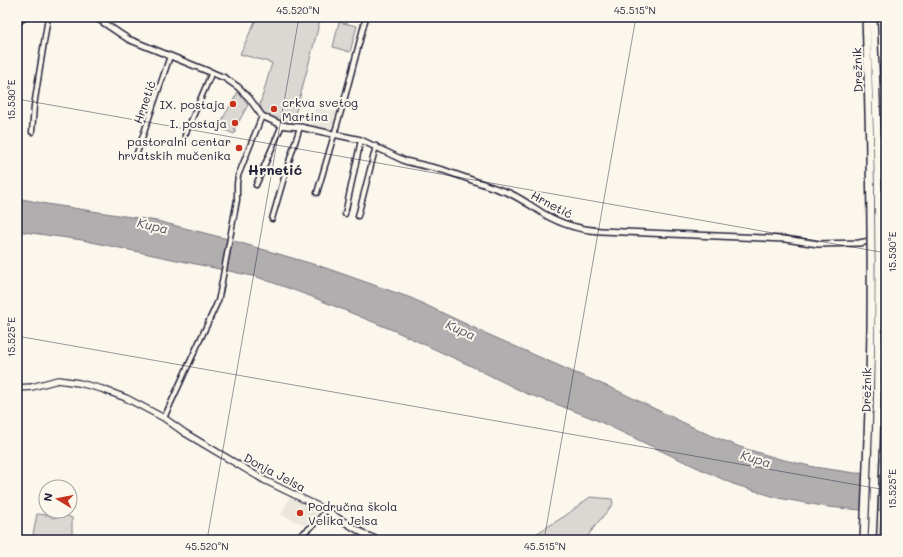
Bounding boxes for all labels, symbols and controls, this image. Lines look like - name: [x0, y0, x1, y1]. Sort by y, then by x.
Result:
- text: 45.520°N: [276, 3, 320, 17]
- text: 45.515°N: [614, 3, 656, 17]
- street label: Drežnik: [848, 47, 866, 93]
- street label: Hrnetić: [129, 78, 159, 126]
- text: 15.530°E: [4, 79, 18, 120]
- place label: crkva svetog Martina: [282, 94, 358, 124]
- place label: IX. postaja: [160, 96, 225, 112]
- marker: IX. postaja: [228, 99, 238, 109]
- marker: crkva svetog Martina: [269, 104, 279, 114]
- place label: I. postaja: [170, 115, 227, 131]
- marker: I. postaja: [230, 118, 240, 128]
- place label: pastoralni centar hrvatskih mučenika: [118, 133, 231, 163]
- marker: pastoralni centar hrvatskih mučenika: [234, 143, 244, 153]
- district label: Hrnetić: [248, 160, 302, 179]
- street label: Hrnetić: [529, 186, 575, 222]
- water label: Kupa: [136, 213, 170, 237]
- text: 15.530°E: [885, 231, 899, 272]
- water label: Kupa: [443, 315, 479, 343]
- text: 15.525°E: [4, 317, 18, 357]
- street label: Drežnik: [858, 367, 874, 413]
- water label: Kupa: [739, 445, 773, 471]
- street label: Donja Jelsa: [241, 449, 309, 495]
- text: 15.525°E: [885, 469, 899, 509]
- north arrow: [38, 479, 78, 519]
- text: N: [40, 492, 56, 503]
- place label: Područna škola Velika Jelsa: [308, 498, 397, 528]
- marker: Područna škola Velika Jelsa: [295, 508, 305, 518]
- text: 45.520°N: [185, 539, 229, 553]
- text: 45.515°N: [524, 539, 566, 553]

